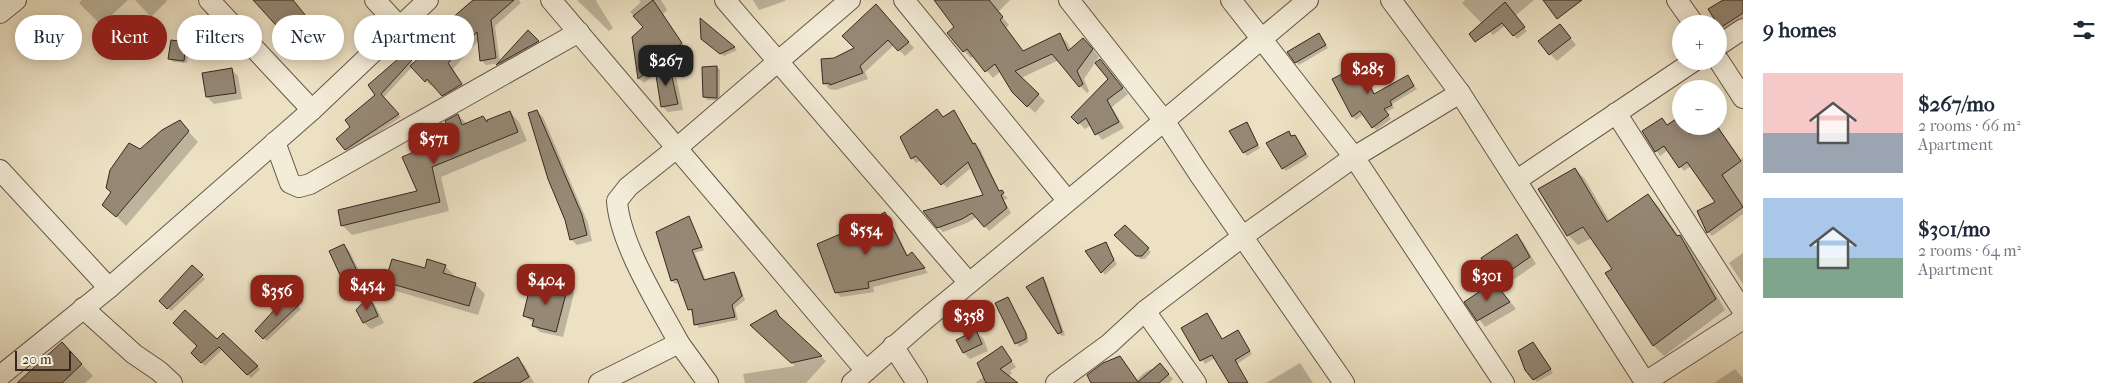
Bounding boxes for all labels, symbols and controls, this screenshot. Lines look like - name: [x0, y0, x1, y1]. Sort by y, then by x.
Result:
- chip: Buy: [15, 15, 82, 60]
- chip: Rent: [92, 15, 167, 60]
- chip: Filters: [177, 15, 262, 60]
- chip: New: [272, 15, 344, 60]
- chip: Apartment: [354, 15, 474, 60]
- map controls: [1672, 15, 1727, 135]
- button: +: [1672, 15, 1727, 70]
- icon: filters: [2070, 16, 2098, 44]
- text: 9 homes: [1763, 18, 1836, 42]
- pin: $267: [636, 44, 696, 87]
- text: $267: [649, 51, 683, 70]
- pin: $285: [1338, 52, 1398, 95]
- text: $285: [1352, 59, 1384, 78]
- button: −: [1672, 80, 1727, 135]
- text: $267/mo: [1918, 92, 1995, 116]
- icon: home: [1803, 93, 1863, 153]
- text: 2 rooms · 66 m²: [1918, 116, 2020, 135]
- pin: $571: [404, 122, 464, 165]
- text: $571: [419, 129, 449, 148]
- text: Apartment: [1918, 135, 1993, 154]
- pin: $554: [836, 214, 896, 256]
- text: $301/mo: [1918, 217, 1990, 241]
- icon: home: [1803, 218, 1863, 278]
- text: $554: [850, 220, 882, 239]
- text: 2 rooms · 64 m²: [1918, 241, 2021, 260]
- pin: $301: [1457, 260, 1517, 302]
- text: Apartment: [1918, 260, 1993, 279]
- pin: $404: [516, 264, 576, 306]
- text: $301: [1472, 266, 1502, 285]
- pin: $454: [337, 268, 397, 311]
- text: $404: [528, 270, 564, 289]
- pin: $356: [247, 274, 307, 317]
- text: $454: [350, 275, 384, 294]
- text: $356: [262, 281, 292, 300]
- pin: $358: [939, 300, 999, 342]
- text: $358: [954, 306, 984, 325]
- scale bar: [15, 348, 71, 371]
- text: 20 m: [22, 351, 52, 368]

